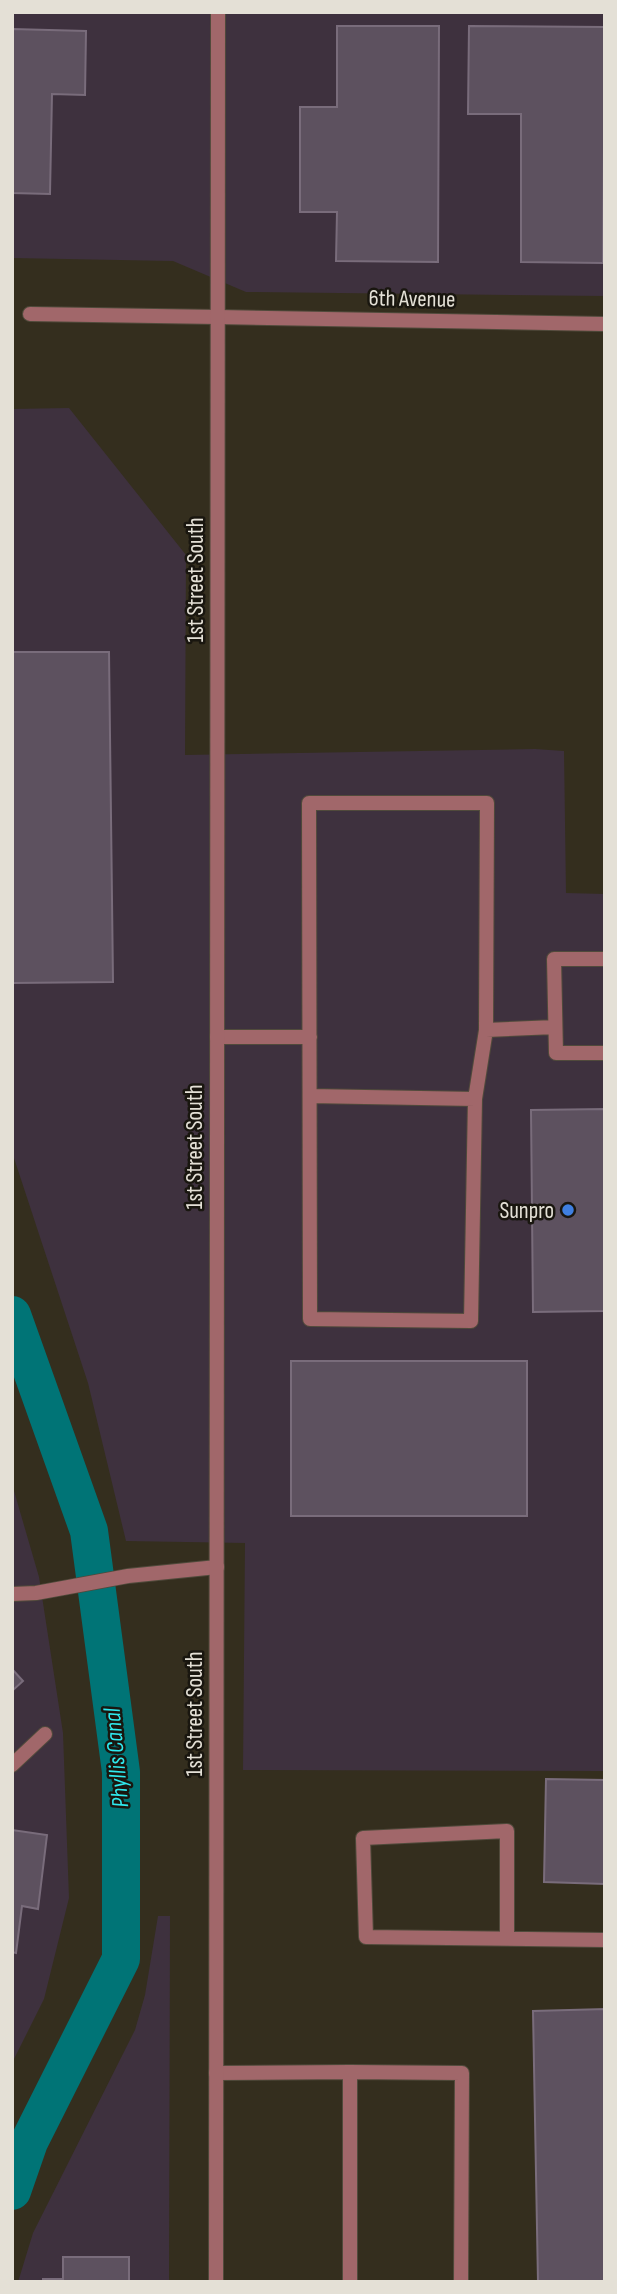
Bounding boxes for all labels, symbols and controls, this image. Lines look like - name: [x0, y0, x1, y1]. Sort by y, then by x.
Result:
- street label: 6th Avenue: [368, 284, 456, 314]
- street label: 1st Street South: [182, 517, 210, 643]
- street label: 1st Street South: [181, 1084, 209, 1210]
- place label: Sunpro: [499, 1197, 554, 1225]
- marker: Sunpro: [560, 1202, 576, 1218]
- street label: 1st Street South: [181, 1651, 209, 1777]
- water label: Phyllis Canal: [98, 1706, 135, 1809]

